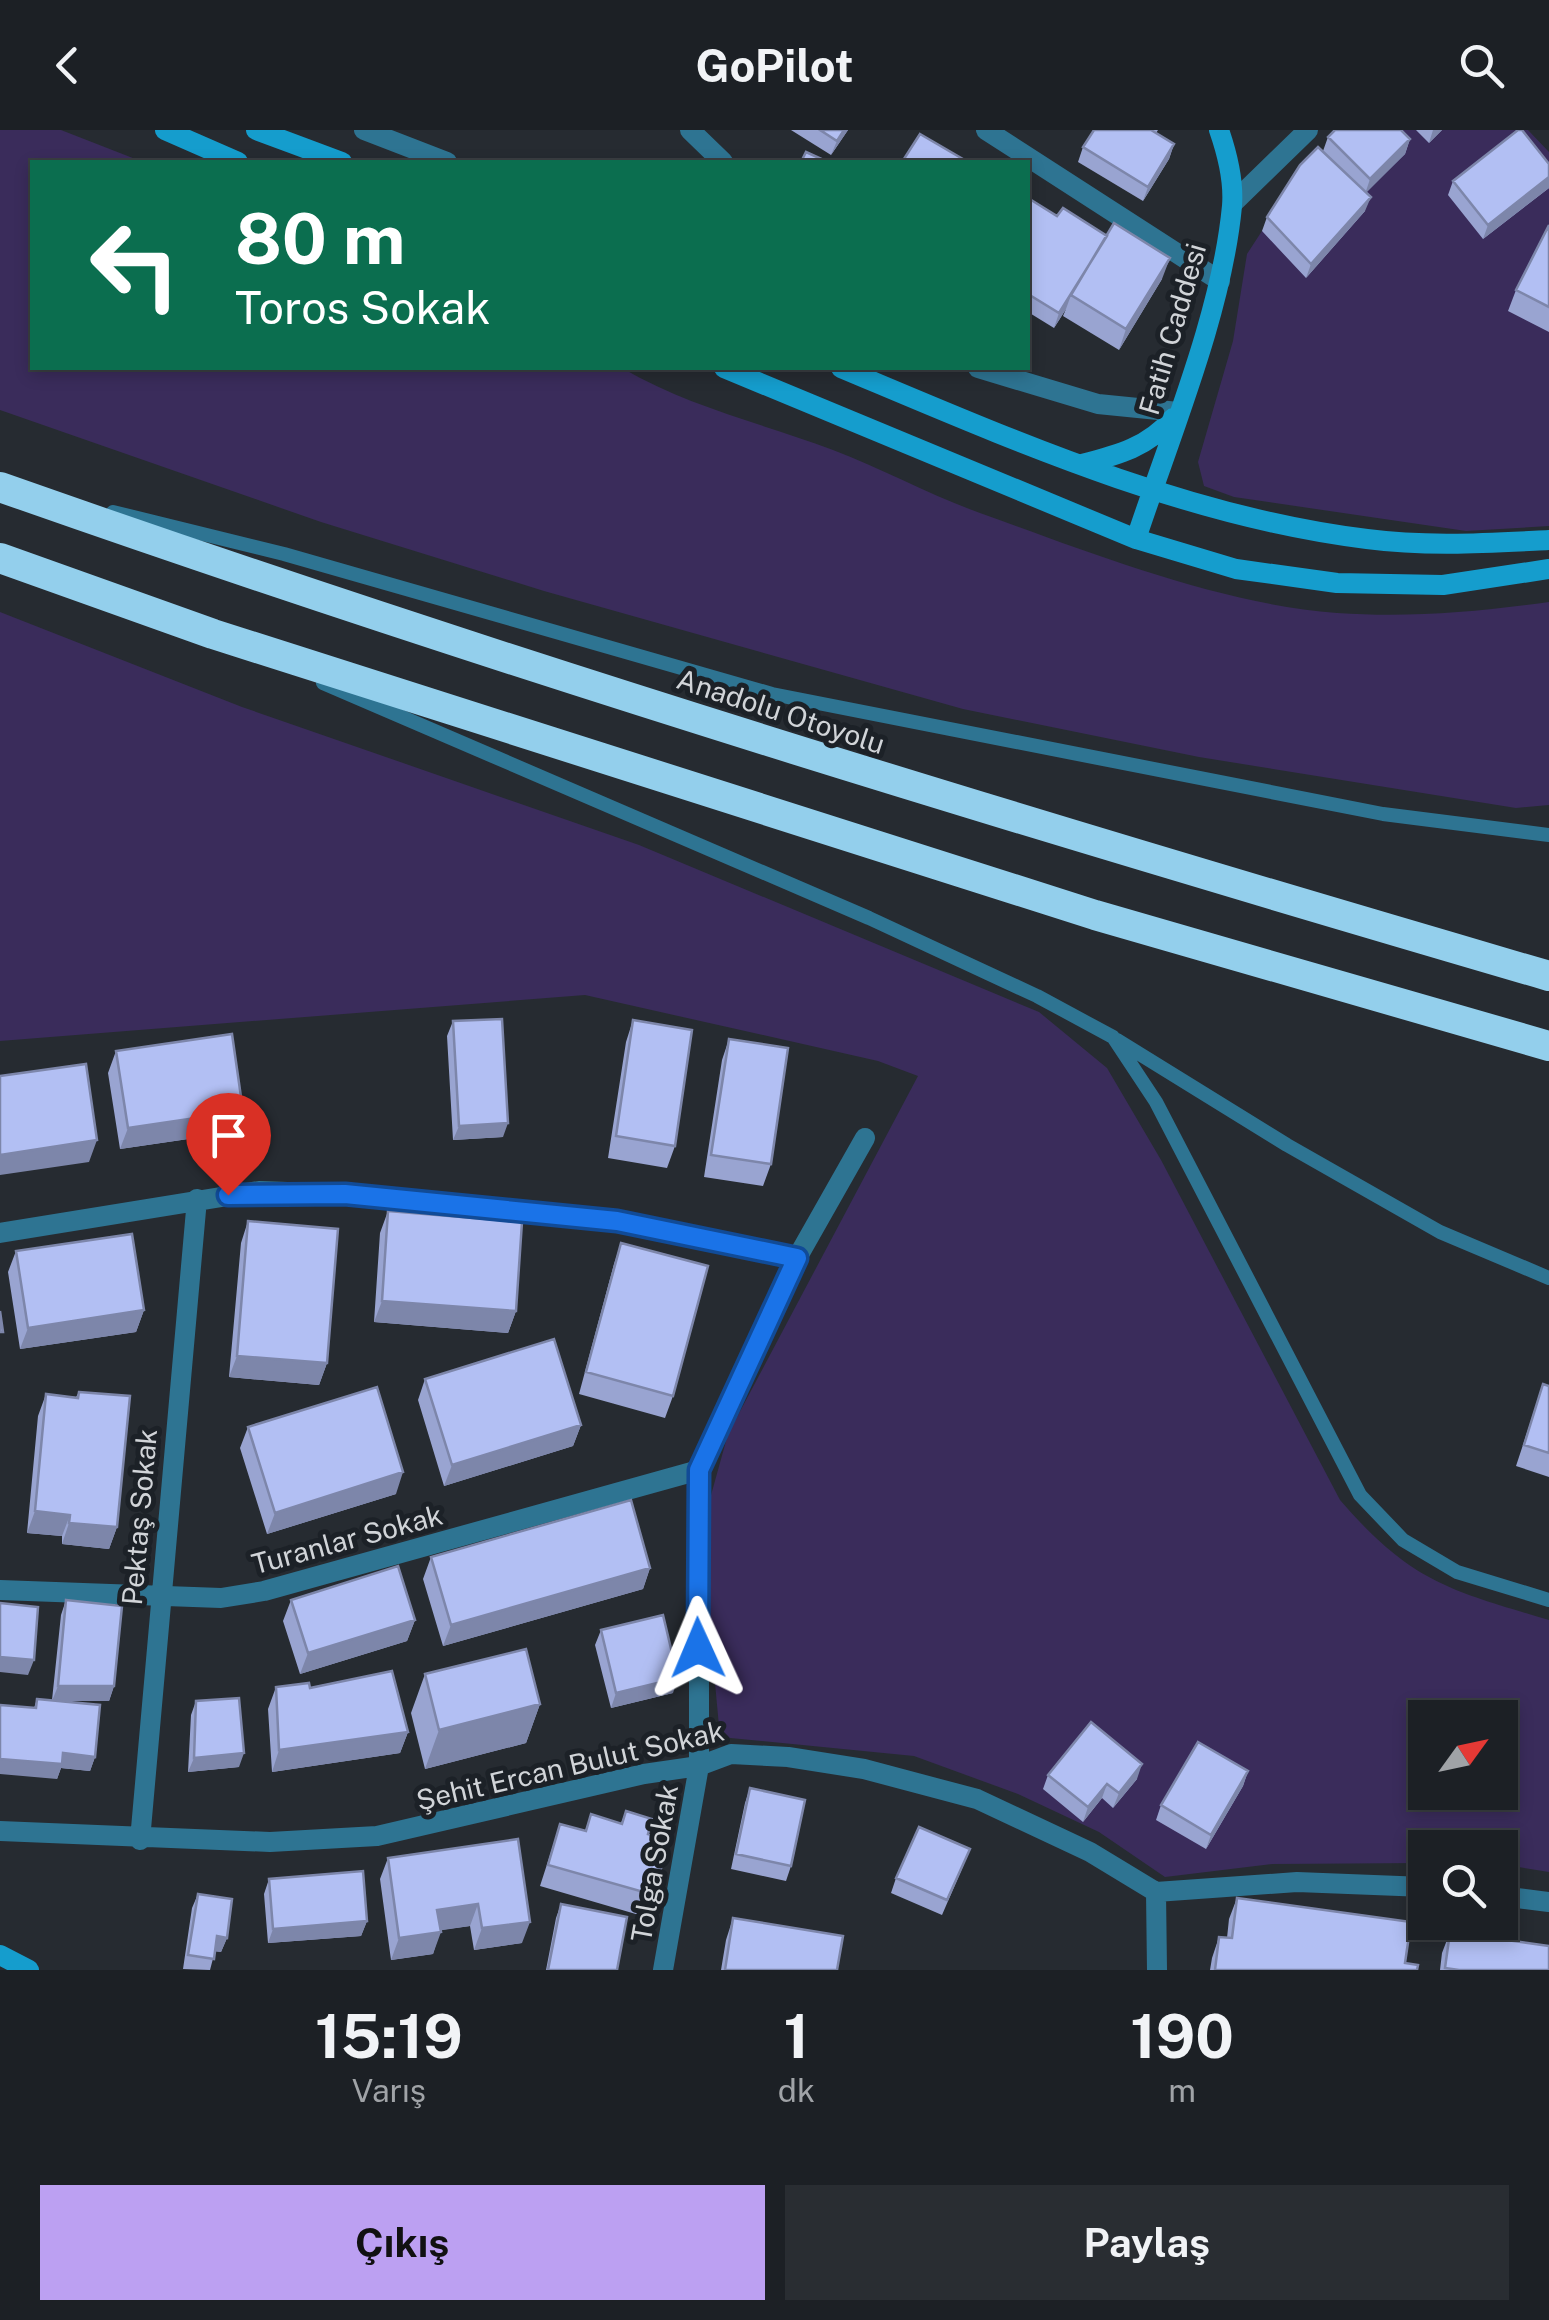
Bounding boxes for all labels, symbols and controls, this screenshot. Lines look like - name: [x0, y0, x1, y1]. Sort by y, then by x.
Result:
- icon: back: [40, 38, 95, 93]
- icon: search: [1454, 38, 1509, 93]
- text: GoPilot: [695, 39, 854, 92]
- text: 80 m: [235, 197, 405, 280]
- icon: left: [70, 200, 200, 330]
- street label: Fatih Caddesi: [1132, 240, 1212, 418]
- text: Toros Sokak: [235, 281, 491, 334]
- street label: Anadolu Otoyolu: [673, 662, 889, 760]
- pin: [186, 1093, 271, 1196]
- icon: arrive: [201, 1108, 256, 1163]
- street label: Pektaş Sokak: [115, 1427, 163, 1607]
- street label: Turanlar Sokak: [248, 1498, 446, 1580]
- position arrow: [646, 1596, 750, 1700]
- north arrow: [1408, 1700, 1518, 1810]
- map controls: [1408, 1700, 1518, 1940]
- street label: Şehit Ercan Bulut Sokak: [413, 1714, 727, 1816]
- street label: Tolga Sokak: [624, 1781, 684, 1945]
- button: search: [1408, 1830, 1518, 1940]
- text: 15:19: [315, 2001, 463, 2072]
- text: 1: [784, 2001, 809, 2072]
- text: 190: [1130, 2001, 1234, 2072]
- text: Varış: [352, 2072, 426, 2109]
- text: dk: [778, 2072, 815, 2109]
- text: m: [1168, 2072, 1196, 2109]
- button: Çıkış: [40, 2185, 765, 2300]
- button: Paylaş: [785, 2185, 1509, 2300]

